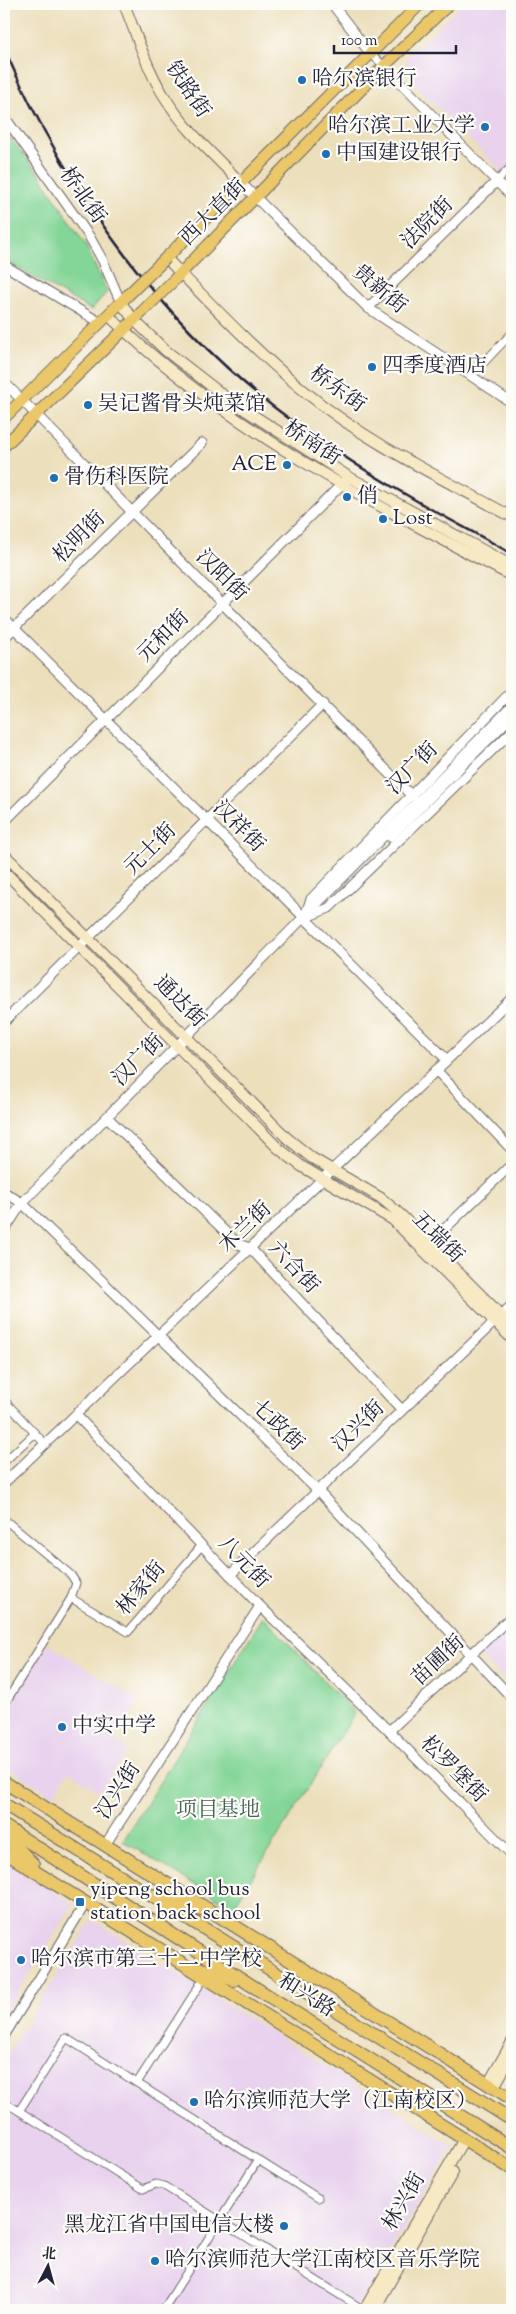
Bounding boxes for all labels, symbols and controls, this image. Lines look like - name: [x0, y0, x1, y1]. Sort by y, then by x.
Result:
- scale bar: [334, 22, 456, 54]
- text: 100 m: [341, 31, 378, 52]
- street label: 铁路街: [157, 55, 217, 125]
- place label: 哈尔滨银行: [312, 65, 417, 95]
- marker: 哈尔滨银行: [296, 74, 308, 86]
- place label: 哈尔滨工业大学: [328, 112, 475, 142]
- marker: 哈尔滨工业大学: [479, 121, 491, 133]
- place label: 中国建设银行: [336, 139, 462, 169]
- marker: 中国建设银行: [320, 148, 332, 160]
- street label: 桥北街: [52, 162, 112, 230]
- street label: 西大直街: [174, 173, 254, 253]
- street label: 法院街: [395, 191, 461, 257]
- street label: 贵新街: [345, 258, 413, 322]
- place label: 四季度酒店: [382, 352, 487, 382]
- street label: 桥东街: [303, 359, 371, 421]
- marker: 四季度酒店: [366, 361, 378, 373]
- place label: 吴记酱骨头炖菜馆: [98, 390, 266, 420]
- marker: 吴记酱骨头炖菜馆: [82, 399, 94, 411]
- street label: 桥南街: [277, 414, 347, 474]
- place label: ACE: [231, 450, 277, 480]
- marker: ACE: [281, 459, 293, 471]
- place label: 骨伤科医院: [64, 463, 169, 493]
- marker: 骨伤科医院: [48, 472, 60, 484]
- place label: 俏: [357, 482, 378, 512]
- marker: 俏: [341, 491, 353, 503]
- place label: Lost: [393, 504, 433, 534]
- street label: 松明街: [47, 505, 113, 571]
- marker: Lost: [377, 513, 389, 525]
- street label: 汉阳街: [188, 543, 254, 609]
- street label: 元和街: [131, 604, 197, 670]
- street label: 汉广街: [380, 736, 446, 802]
- street label: 汉祥街: [205, 794, 271, 860]
- street label: 元士街: [118, 817, 184, 883]
- street label: 通达街: [146, 969, 212, 1035]
- street label: 汉广街: [106, 1028, 172, 1094]
- street label: 木兰街: [213, 1195, 279, 1261]
- street label: 五瑞街: [404, 1205, 470, 1271]
- street label: 六合街: [261, 1235, 325, 1301]
- street label: 七政街: [244, 1393, 310, 1459]
- street label: 汉兴街: [326, 1394, 392, 1460]
- street label: 八元街: [210, 1530, 276, 1596]
- street label: 林家街: [110, 1555, 174, 1623]
- street label: 苗圃街: [406, 1629, 472, 1693]
- place label: 中实中学: [72, 1712, 156, 1742]
- marker: 中实中学: [56, 1721, 68, 1733]
- street label: 松罗堡街: [413, 1730, 493, 1810]
- street label: 汉兴街: [89, 1756, 149, 1826]
- park label: 项目基地: [176, 1796, 260, 1826]
- place label: yipeng school bus station back school: [90, 1875, 261, 1929]
- marker: yipeng school bus station back school: [74, 1896, 86, 1908]
- place label: 哈尔滨市第三十二中学校: [31, 1945, 262, 1975]
- marker: 哈尔滨市第三十二中学校: [15, 1954, 27, 1966]
- street label: 和兴路: [271, 1967, 341, 2025]
- place label: 哈尔滨师范大学（江南校区）: [204, 2087, 477, 2117]
- marker: 哈尔滨师范大学（江南校区）: [188, 2096, 200, 2108]
- street label: 林兴街: [376, 2167, 434, 2237]
- place label: 黑龙江省中国电信大楼: [64, 2211, 274, 2241]
- marker: 黑龙江省中国电信大楼: [278, 2220, 290, 2232]
- north arrow: [22, 2242, 72, 2292]
- text: 北: [41, 2244, 57, 2266]
- place label: 哈尔滨师范大学江南校区音乐学院: [165, 2246, 480, 2276]
- marker: 哈尔滨师范大学江南校区音乐学院: [149, 2255, 161, 2267]

